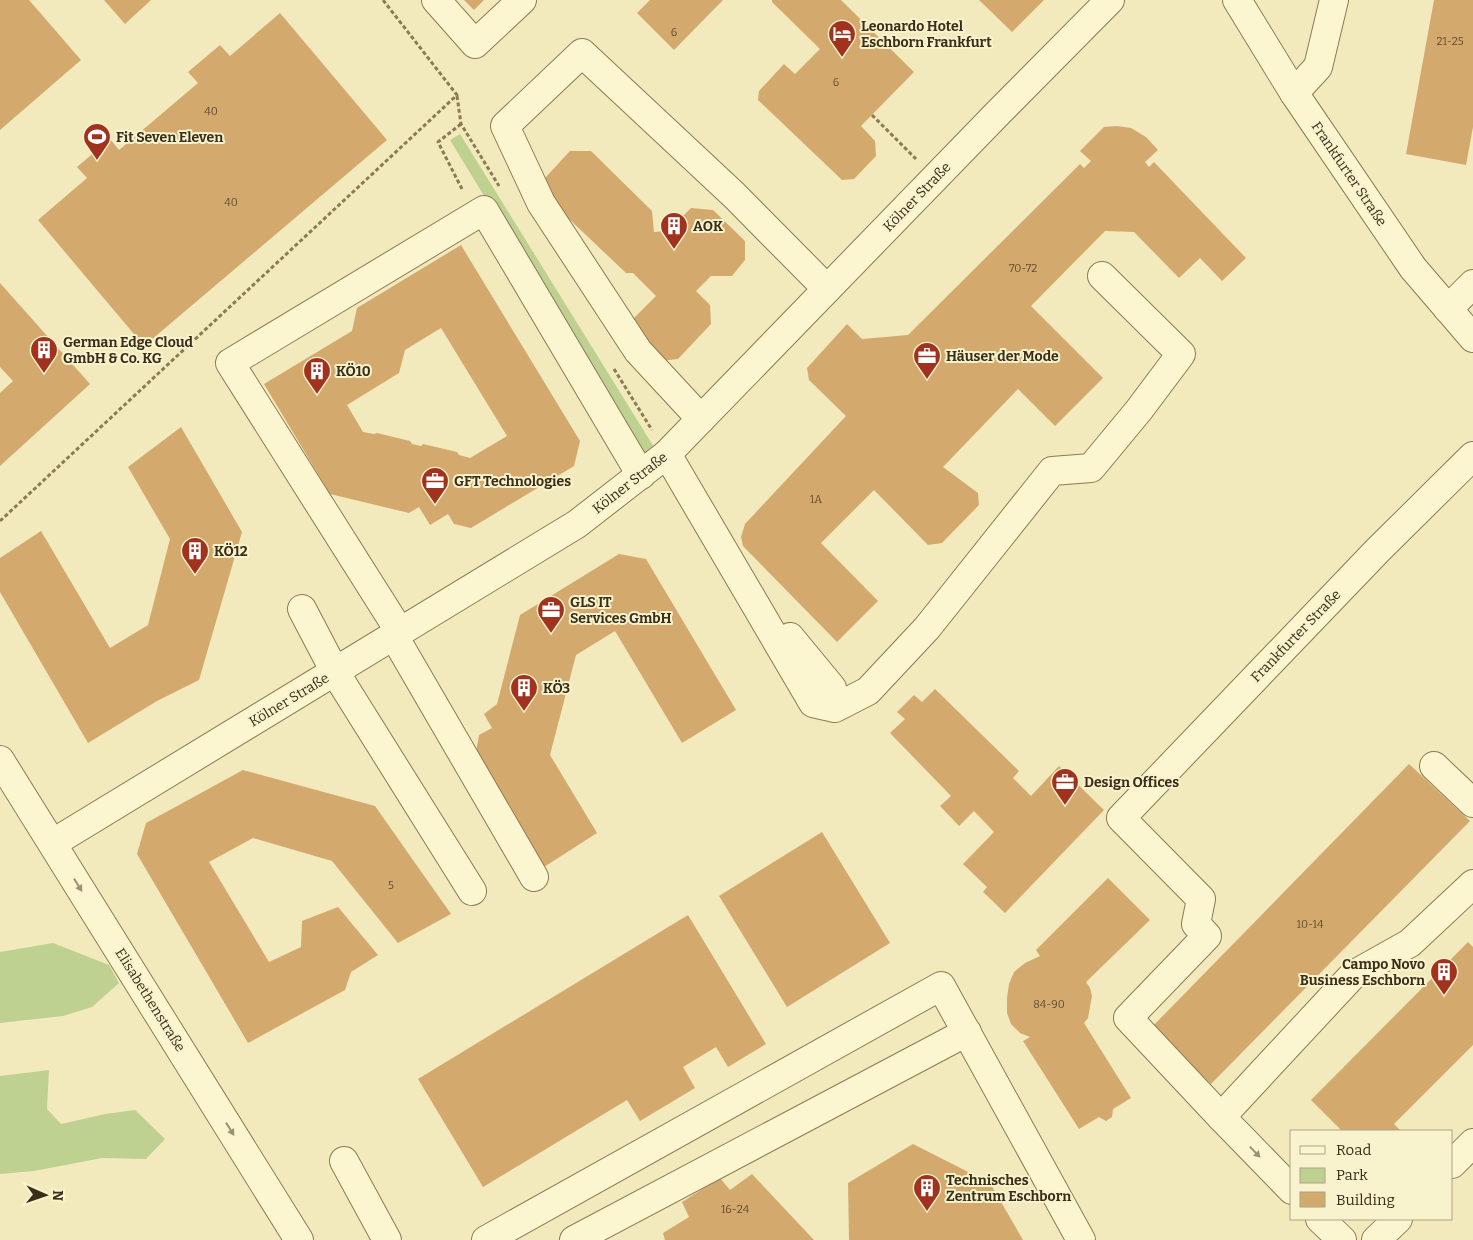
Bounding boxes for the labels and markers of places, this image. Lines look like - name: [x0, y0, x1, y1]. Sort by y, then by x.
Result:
- place label: Leonardo Hotel Eschborn Frankfurt: [861, 18, 992, 51]
- hotel icon: Leonardo Hotel Eschborn Frankfurt: [827, 19, 857, 58]
- sports icon: Fit Seven Eleven: [82, 122, 112, 161]
- place label: Fit Seven Eleven: [116, 129, 223, 146]
- building icon: AOK: [659, 211, 689, 250]
- place label: AOK: [693, 218, 723, 235]
- place label: German Edge Cloud GmbH & Co. KG: [63, 334, 194, 367]
- building icon: German Edge Cloud GmbH & Co. KG: [29, 335, 59, 374]
- office icon: Häuser der Mode: [912, 341, 942, 380]
- place label: Häuser der Mode: [946, 348, 1059, 365]
- building icon: KÖ10: [302, 356, 332, 395]
- place label: KÖ10: [336, 362, 371, 380]
- office icon: GFT Technologies: [420, 466, 450, 505]
- place label: GFT Technologies: [454, 473, 571, 490]
- building icon: KÖ12: [180, 536, 210, 575]
- place label: KÖ12: [214, 542, 248, 560]
- place label: GLS IT Services GmbH: [570, 594, 672, 627]
- office icon: GLS IT Services GmbH: [536, 595, 566, 634]
- building icon: KÖ3: [509, 673, 539, 712]
- place label: KÖ3: [543, 679, 570, 697]
- office icon: Design Offices: [1050, 767, 1080, 806]
- place label: Design Offices: [1084, 774, 1179, 791]
- place label: Campo Novo Business Eschborn: [1300, 956, 1425, 989]
- building icon: Campo Novo Business Eschborn: [1429, 957, 1459, 996]
- place label: Technisches Zentrum Eschborn: [946, 1172, 1071, 1205]
- building icon: Technisches Zentrum Eschborn: [912, 1173, 942, 1212]

